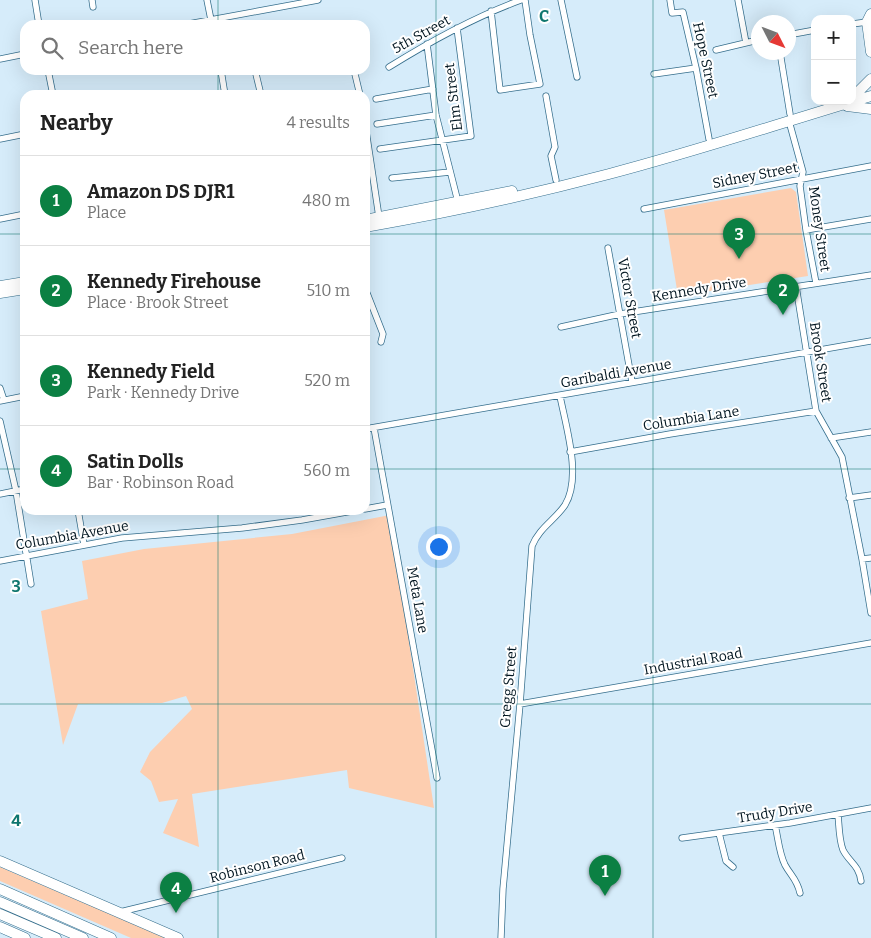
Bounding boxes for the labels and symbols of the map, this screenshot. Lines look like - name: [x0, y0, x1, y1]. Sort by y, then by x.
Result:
- text: C: [539, 7, 549, 26]
- street label: 5th Street: [389, 12, 453, 57]
- north arrow: [751, 15, 796, 60]
- street label: Hope Street: [689, 21, 722, 100]
- street label: Elm Street: [441, 62, 466, 132]
- street label: Sidney Street: [711, 159, 799, 192]
- street label: Money Street: [805, 185, 834, 273]
- pin: 3: [723, 218, 755, 259]
- street label: Victor Street: [614, 256, 645, 340]
- street label: Kennedy Drive: [651, 274, 747, 305]
- pin: 2: [767, 274, 799, 315]
- street label: Brook Street: [806, 321, 835, 403]
- street label: Garibaldi Avenue: [559, 355, 673, 392]
- street label: Columbia Lane: [642, 403, 740, 434]
- street label: Columbia Avenue: [14, 517, 130, 554]
- your location: [426, 534, 452, 560]
- street label: Meta Lane: [403, 566, 432, 635]
- text: 3: [11, 577, 21, 596]
- street label: Industrial Road: [642, 644, 744, 679]
- street label: Gregg Street: [496, 645, 521, 729]
- street label: Trudy Drive: [736, 798, 814, 827]
- text: 4: [11, 811, 21, 830]
- street label: Robinson Road: [208, 846, 306, 887]
- pin: 1: [589, 855, 621, 896]
- pin: 4: [160, 872, 192, 913]

